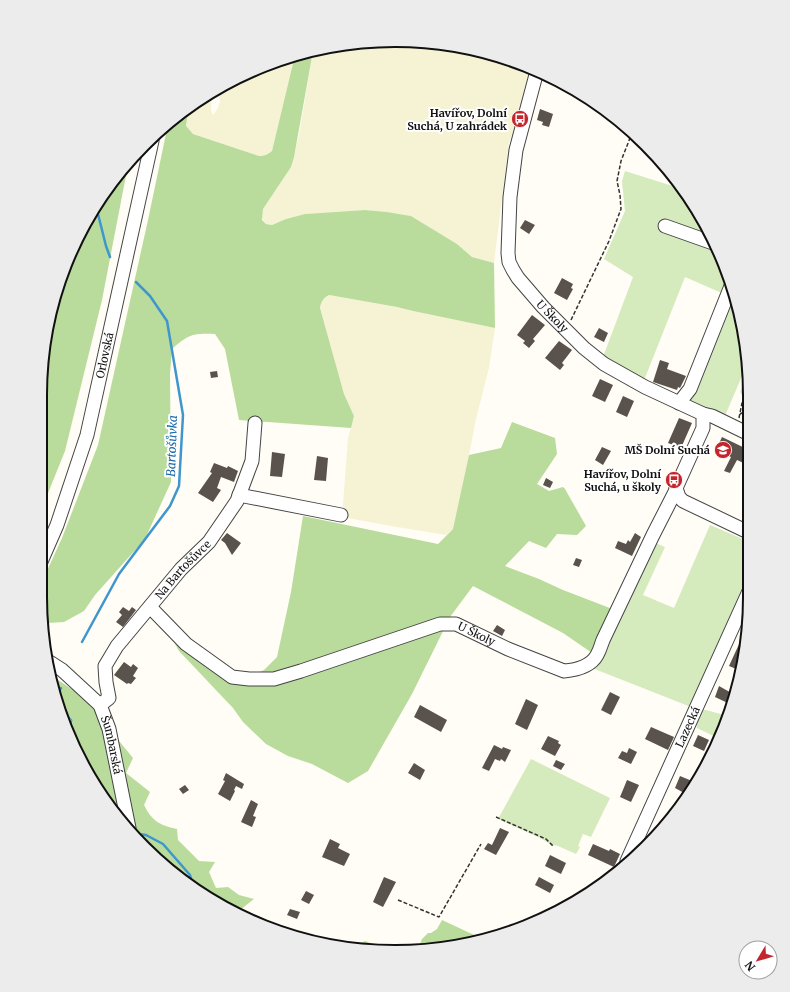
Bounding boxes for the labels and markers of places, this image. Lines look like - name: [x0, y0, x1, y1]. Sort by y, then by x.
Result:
- place label: Havířov, Dolní Suchá, U zahrádek: [407, 106, 508, 133]
- bus stop icon: Havířov, Dolní Suchá, U zahrádek: [510, 109, 530, 129]
- school or university icon: MŠ Dolní Suchá: [713, 440, 733, 460]
- place label: MŠ Dolní Suchá: [625, 443, 710, 457]
- place label: Havířov, Dolní Suchá, u školy: [584, 467, 661, 494]
- bus stop icon: Havířov, Dolní Suchá, u školy: [664, 470, 684, 490]

